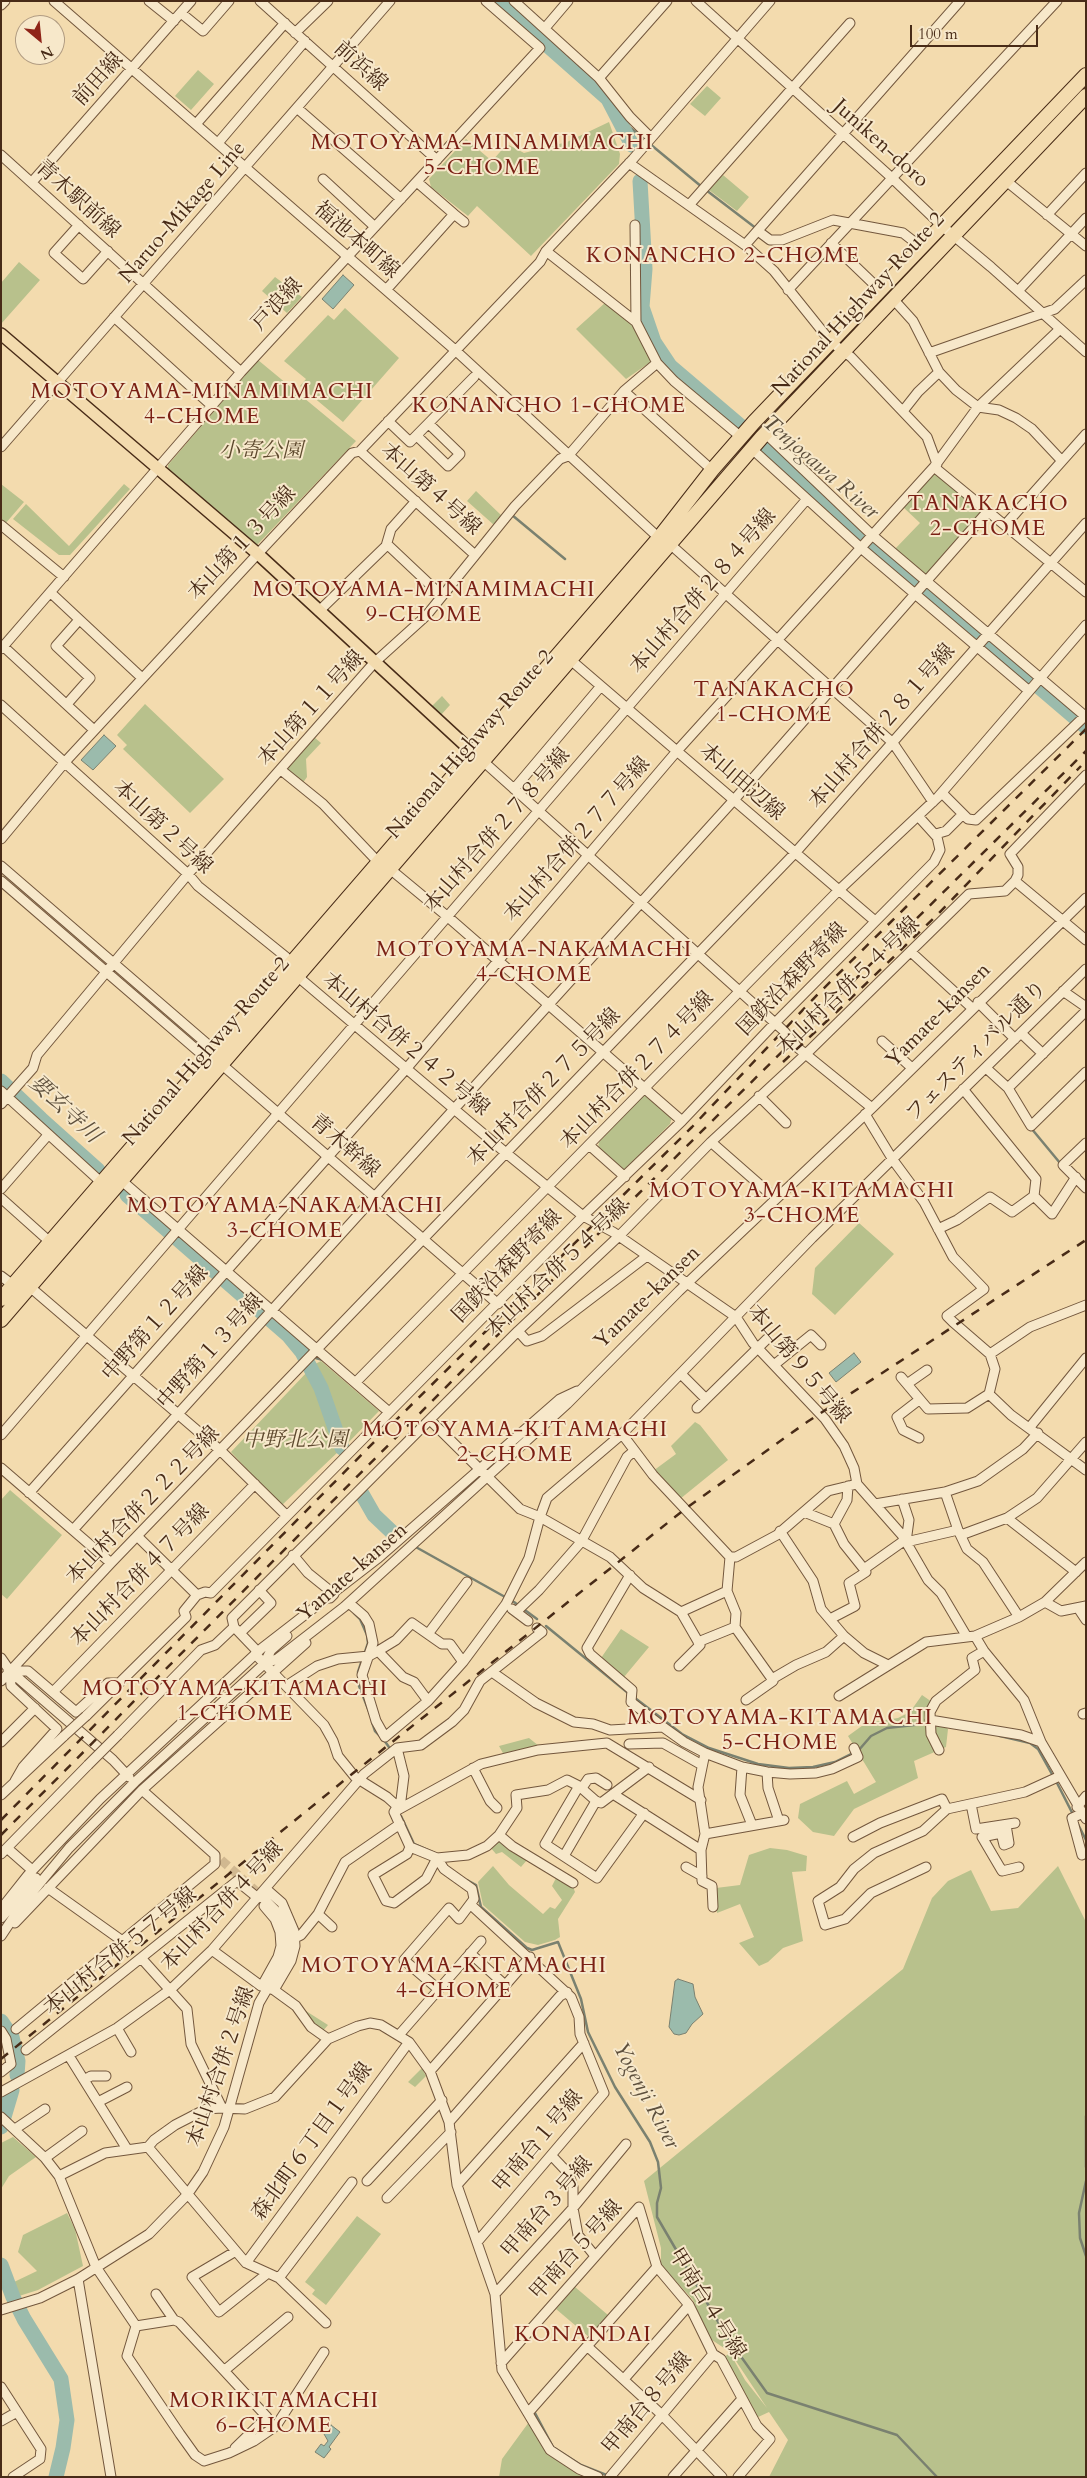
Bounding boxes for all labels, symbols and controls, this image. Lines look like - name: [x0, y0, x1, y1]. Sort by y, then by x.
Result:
- north arrow: [15, 15, 65, 65]
- scale bar: [912, 15, 1040, 47]
- text: 100 m: [918, 24, 958, 44]
- street label: 前浜線: [328, 37, 392, 97]
- text: N: [37, 42, 57, 64]
- street label: 前田線: [69, 48, 129, 112]
- street label: Juniken-doro: [827, 94, 933, 194]
- district label: MOTOYAMA-MINAMIMACHI 5-CHOME: [308, 131, 656, 182]
- street label: Naruo-Mikage Line: [114, 137, 252, 289]
- street label: 青木駅前線: [30, 156, 124, 244]
- street label: 福池本町線: [308, 197, 404, 285]
- street label: National Highway Route 2: [767, 208, 951, 402]
- district label: KONANCHO 2-CHOME: [584, 244, 862, 270]
- street label: 戸浪線: [247, 273, 309, 337]
- district label: MOTOYAMA-MINAMIMACHI 4-CHOME: [28, 380, 376, 432]
- district label: KONANCHO 1-CHOME: [410, 394, 688, 420]
- water label: Tenjogawa River: [756, 410, 884, 526]
- street label: 本山第４号線: [375, 438, 485, 542]
- park label: 小寄公園: [219, 439, 303, 465]
- street label: 本山第１３号線: [184, 482, 302, 606]
- district label: TANAKACHO 2-CHOME: [906, 492, 1070, 544]
- street label: 本山村合併２８４号線: [626, 504, 782, 680]
- district label: MOTOYAMA-MINAMIMACHI 9-CHOME: [250, 578, 598, 630]
- street label: 本山村合併２８１号線: [805, 639, 961, 815]
- street label: National Highway Route 2: [382, 645, 560, 845]
- street label: 本山第１１号線: [253, 646, 371, 772]
- district label: TANAKACHO 1-CHOME: [692, 678, 856, 729]
- street label: 本山田辺線: [693, 739, 789, 827]
- street label: 本山村合併２７８号線: [420, 743, 576, 919]
- street label: 本山村合併２７７号線: [500, 752, 656, 928]
- street label: 本山第２号線: [107, 776, 217, 880]
- street label: 本山村合併５４号線: [772, 912, 926, 1062]
- street label: 国鉄沿森野寄線: [733, 918, 853, 1042]
- district label: MOTOYAMA-NAKAMACHI 4-CHOME: [373, 938, 695, 989]
- street label: National Highway Route 2: [118, 952, 296, 1152]
- street label: Yamate-kansen: [881, 958, 997, 1074]
- street label: 本山村合併２４２号線: [316, 968, 494, 1122]
- street label: フェスティバル通り: [901, 976, 1053, 1128]
- street label: 本山村合併２７４号線: [556, 987, 720, 1155]
- street label: 本山村合併２７５号線: [463, 1004, 627, 1172]
- water label: 要玄寺川: [23, 1070, 105, 1150]
- street label: 青木幹線: [304, 1110, 384, 1184]
- district label: MOTOYAMA-KITAMACHI 3-CHOME: [647, 1179, 957, 1230]
- district label: MOTOYAMA-NAKAMACHI 3-CHOME: [124, 1194, 446, 1246]
- street label: 本山村合併５４号線: [481, 1194, 635, 1344]
- street label: 国鉄沿森野寄線: [448, 1205, 568, 1329]
- street label: Yamate-kansen: [590, 1241, 706, 1355]
- street label: 中野第１２号線: [97, 1261, 215, 1387]
- street label: 中野第１３号線: [152, 1289, 270, 1415]
- street label: 本山第９５号線: [741, 1301, 855, 1429]
- district label: MOTOYAMA-KITAMACHI 2-CHOME: [360, 1418, 670, 1470]
- street label: 本山村合併２２２号線: [62, 1422, 226, 1590]
- park label: 中野北公園: [243, 1428, 347, 1454]
- street label: 本山村合併４７号線: [66, 1499, 216, 1653]
- street label: Yamate-kansen: [293, 1518, 413, 1628]
- district label: MOTOYAMA-KITAMACHI 1-CHOME: [80, 1677, 390, 1728]
- district label: MOTOYAMA-KITAMACHI 5-CHOME: [625, 1706, 935, 1758]
- street label: 本山村合併４号線: [156, 1837, 290, 1977]
- street label: 本山村合併５７号線: [40, 1883, 202, 2021]
- district label: MOTOYAMA-KITAMACHI 4-CHOME: [299, 1954, 609, 2005]
- street label: 本山村合併２号線: [183, 1983, 261, 2151]
- water label: Yogenji River: [606, 2038, 684, 2154]
- street label: 森北町６丁目１号線: [247, 2058, 379, 2226]
- street label: 甲南台１号線: [489, 2086, 589, 2198]
- street label: 甲南台３号線: [497, 2152, 599, 2264]
- street label: 甲南台５号線: [525, 2196, 629, 2306]
- street label: 甲南台４号線: [662, 2244, 750, 2364]
- district label: KONANDAI: [513, 2323, 653, 2349]
- street label: 甲南台８号線: [598, 2348, 698, 2460]
- district label: MORIKITAMACHI 6-CHOME: [167, 2389, 381, 2440]

